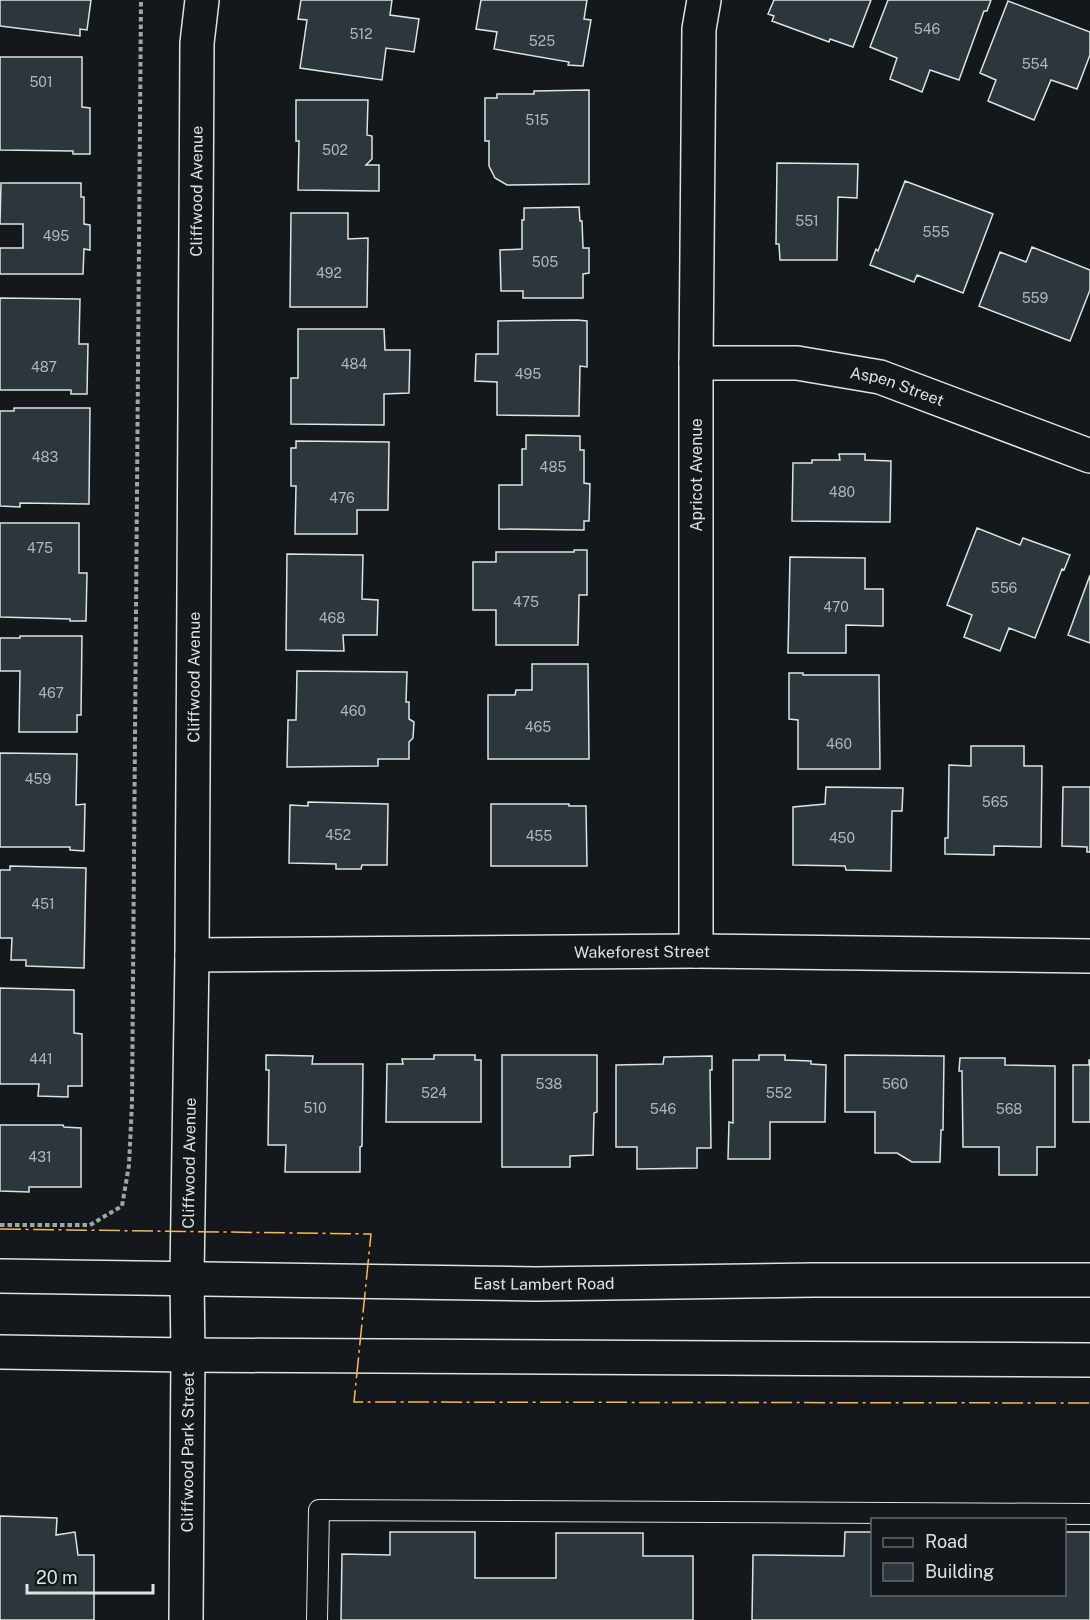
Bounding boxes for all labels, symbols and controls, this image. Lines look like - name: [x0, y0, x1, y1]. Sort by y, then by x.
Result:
- house number: 546: [914, 21, 941, 37]
- house number: 512: [349, 26, 373, 42]
- house number: 525: [529, 33, 555, 49]
- house number: 554: [1022, 56, 1049, 72]
- house number: 501: [29, 74, 53, 90]
- house number: 515: [525, 112, 549, 128]
- street label: Cliffwood Avenue: [187, 125, 207, 257]
- house number: 502: [322, 142, 348, 158]
- house number: 551: [795, 213, 819, 229]
- house number: 555: [923, 224, 949, 240]
- house number: 495: [43, 228, 69, 244]
- house number: 505: [532, 254, 558, 270]
- house number: 492: [316, 265, 342, 281]
- house number: 559: [1022, 290, 1049, 306]
- house number: 484: [341, 356, 368, 372]
- house number: 487: [31, 359, 57, 375]
- street label: Aspen Street: [849, 363, 947, 410]
- house number: 495: [515, 366, 541, 382]
- street label: Apricot Avenue: [687, 418, 706, 532]
- house number: 483: [32, 449, 58, 465]
- house number: 485: [540, 459, 566, 475]
- house number: 480: [829, 484, 855, 500]
- house number: 476: [329, 490, 355, 506]
- house number: 475: [27, 540, 53, 556]
- house number: 556: [991, 580, 1018, 596]
- house number: 475: [513, 594, 539, 610]
- house number: 470: [823, 599, 849, 615]
- house number: 468: [319, 610, 345, 626]
- street label: Cliffwood Avenue: [184, 611, 204, 743]
- house number: 467: [38, 685, 64, 701]
- house number: 460: [340, 703, 366, 719]
- house number: 465: [525, 719, 551, 735]
- house number: 460: [826, 736, 852, 752]
- house number: 459: [25, 771, 51, 787]
- house number: 565: [982, 794, 1008, 810]
- house number: 452: [325, 827, 351, 843]
- house number: 455: [526, 828, 552, 844]
- house number: 450: [829, 830, 855, 846]
- house number: 451: [31, 896, 55, 912]
- street label: Wakeforest Street: [574, 942, 710, 962]
- house number: 441: [29, 1051, 53, 1067]
- house number: 538: [536, 1076, 562, 1092]
- house number: 560: [882, 1076, 908, 1092]
- house number: 524: [421, 1085, 447, 1101]
- house number: 552: [766, 1085, 792, 1101]
- street label: Cliffwood Avenue: [179, 1097, 200, 1229]
- house number: 510: [303, 1100, 327, 1116]
- house number: 546: [650, 1101, 677, 1117]
- house number: 568: [996, 1101, 1022, 1117]
- house number: 431: [28, 1149, 52, 1165]
- street label: East Lambert Road: [473, 1274, 615, 1294]
- street label: Cliffwood Park Street: [178, 1371, 198, 1533]
- legend: [871, 1518, 1066, 1596]
- text: Road: [925, 1531, 968, 1552]
- scale bar: [27, 1557, 153, 1595]
- text: Building: [925, 1561, 994, 1582]
- text: 20 m: [36, 1567, 78, 1588]

